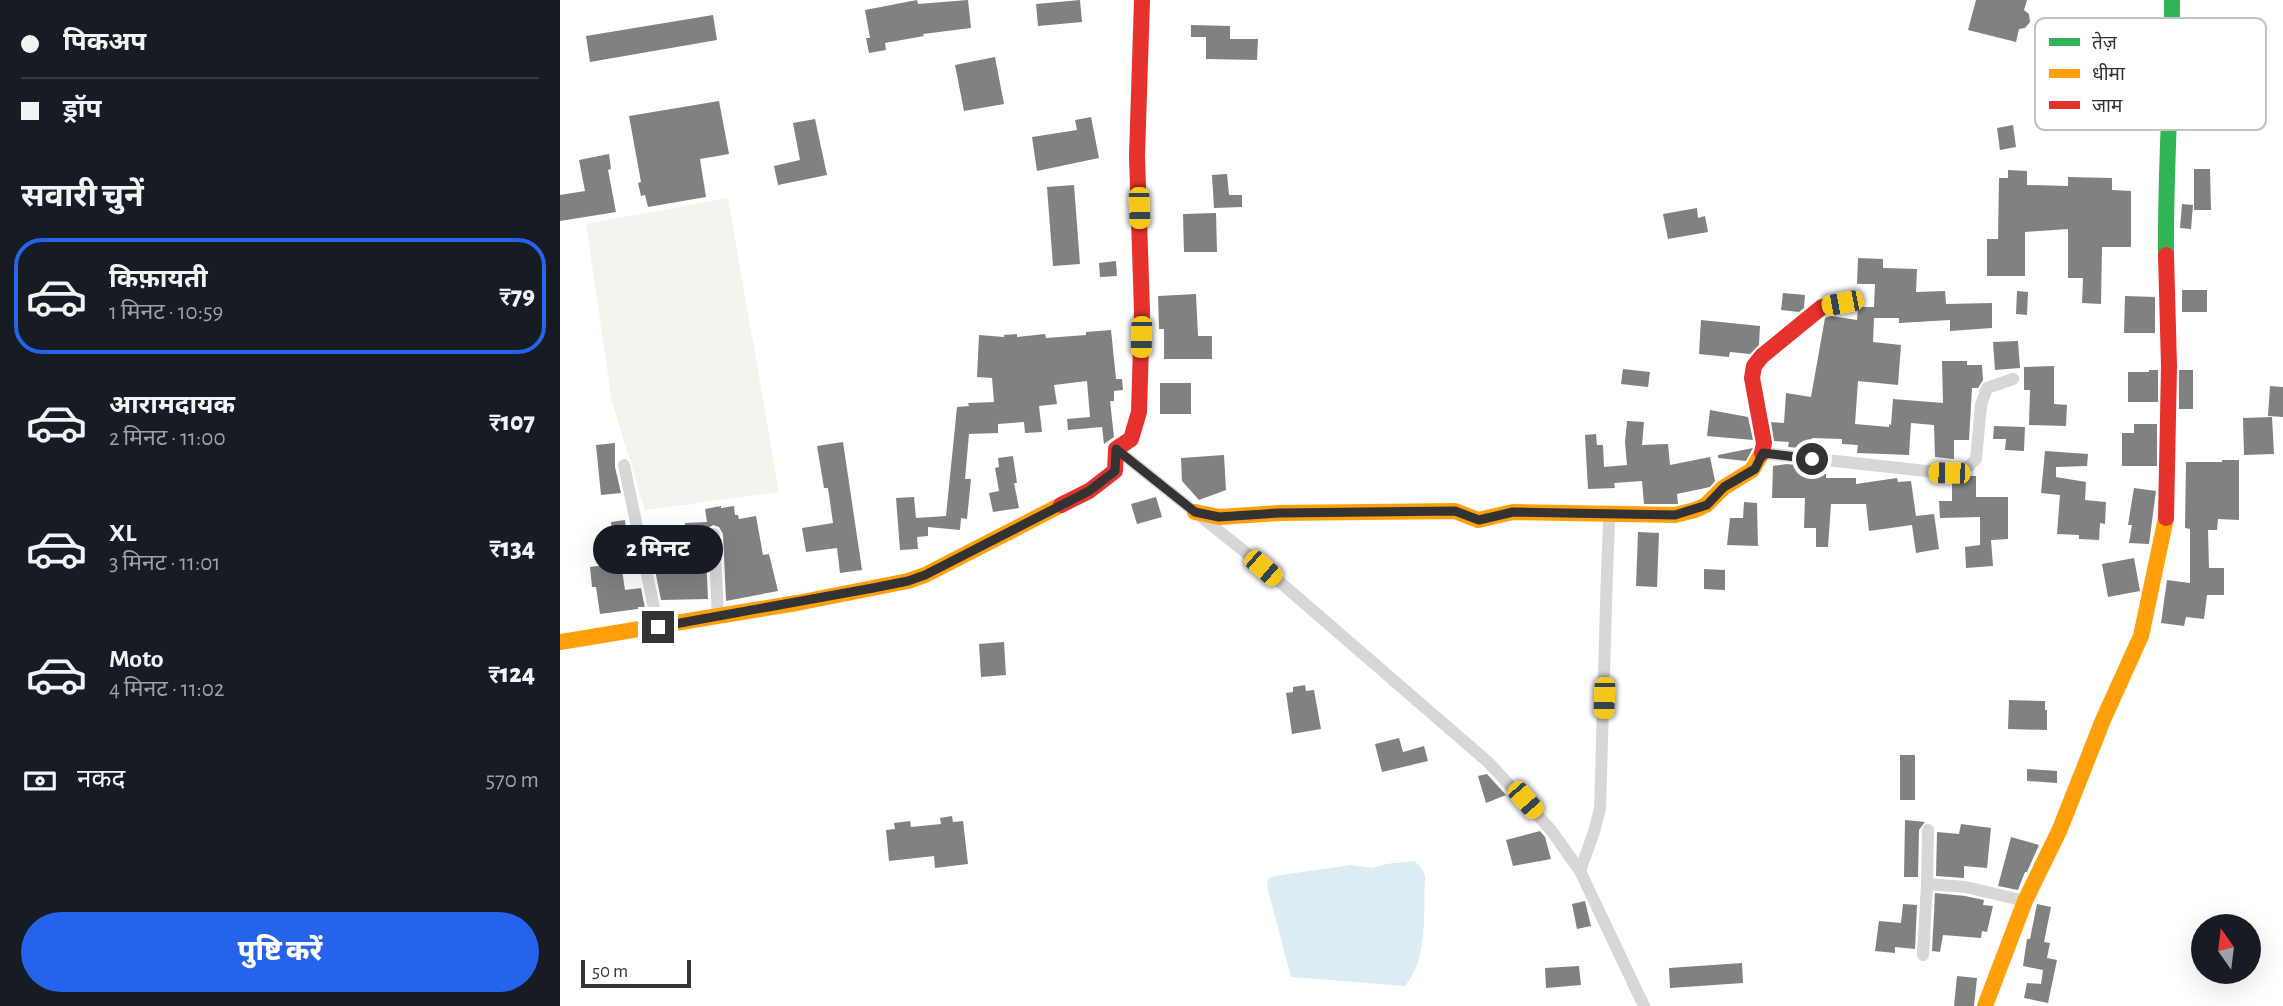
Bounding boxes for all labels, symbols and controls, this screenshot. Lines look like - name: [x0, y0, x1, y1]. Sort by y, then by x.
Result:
- legend: [2035, 18, 2266, 130]
- text: पिकअप: [63, 29, 146, 55]
- text: तेज़: [2092, 31, 2118, 53]
- text: धीमा: [2092, 63, 2126, 84]
- text: ड्रॉप: [63, 96, 101, 122]
- text: जाम: [2092, 97, 2123, 116]
- text: सवारी चुनें: [21, 180, 144, 212]
- car: [1128, 187, 1151, 229]
- icon: car: [25, 265, 88, 328]
- text: किफ़ायती: [109, 266, 208, 292]
- text: ₹79: [500, 283, 535, 309]
- car: [1820, 289, 1865, 317]
- text: 1 मिनट · 10:59: [109, 301, 223, 324]
- car: [1131, 316, 1152, 358]
- icon: car: [25, 391, 88, 454]
- text: आरामदायक: [109, 392, 235, 418]
- text: ₹107: [489, 409, 535, 435]
- text: 2 मिनट · 11:00: [109, 427, 226, 450]
- route start: [1796, 443, 1828, 475]
- car: [1928, 462, 1971, 484]
- icon: car: [25, 517, 88, 580]
- text: XL: [109, 520, 136, 546]
- callout: 2 मिनट: [593, 526, 723, 574]
- text: ₹134: [489, 535, 535, 561]
- text: 2 मिनट: [626, 538, 690, 561]
- car: [1241, 546, 1286, 590]
- text: 3 मिनट · 11:01: [109, 552, 220, 575]
- route end: [642, 611, 674, 643]
- icon: car: [25, 643, 88, 706]
- text: Moto: [109, 646, 164, 672]
- text: ₹124: [488, 661, 535, 687]
- car: [1593, 677, 1616, 719]
- text: 4 मिनट · 11:02: [109, 678, 224, 701]
- icon: cash: [21, 762, 59, 800]
- text: नकद: [77, 766, 125, 792]
- text: 570 m: [485, 769, 539, 792]
- car: [1504, 777, 1547, 823]
- button: पुष्टि करें: [21, 912, 539, 992]
- north arrow: [2191, 914, 2261, 984]
- map controls: [2191, 914, 2261, 984]
- scale bar: [581, 957, 691, 989]
- text: 50 m: [592, 962, 628, 981]

